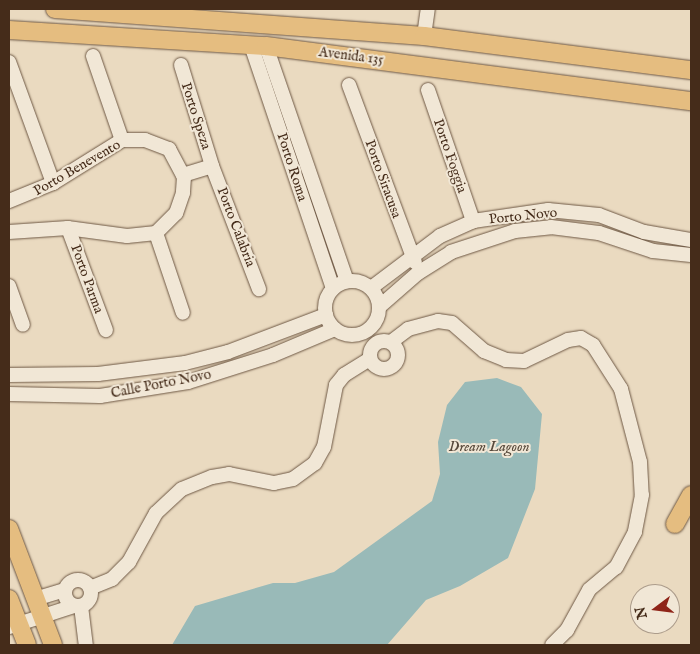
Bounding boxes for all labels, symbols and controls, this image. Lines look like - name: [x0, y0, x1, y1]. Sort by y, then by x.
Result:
- street label: Avenida 135: [318, 44, 384, 68]
- street label: Porto Speza: [177, 80, 215, 152]
- street label: Porto Foggia: [430, 117, 470, 195]
- street label: Porto Roma: [273, 131, 311, 203]
- street label: Porto Benevento: [30, 136, 124, 200]
- street label: Porto Siracusa: [361, 138, 405, 220]
- street label: Porto Calabria: [213, 185, 259, 269]
- street label: Porto Novo: [488, 204, 558, 228]
- street label: Porto Parma: [67, 242, 107, 316]
- street label: Calle Porto Novo: [109, 366, 213, 402]
- water label: Dream Lagoon: [449, 438, 529, 456]
- north arrow: [630, 584, 680, 634]
- text: N: [631, 604, 652, 621]

